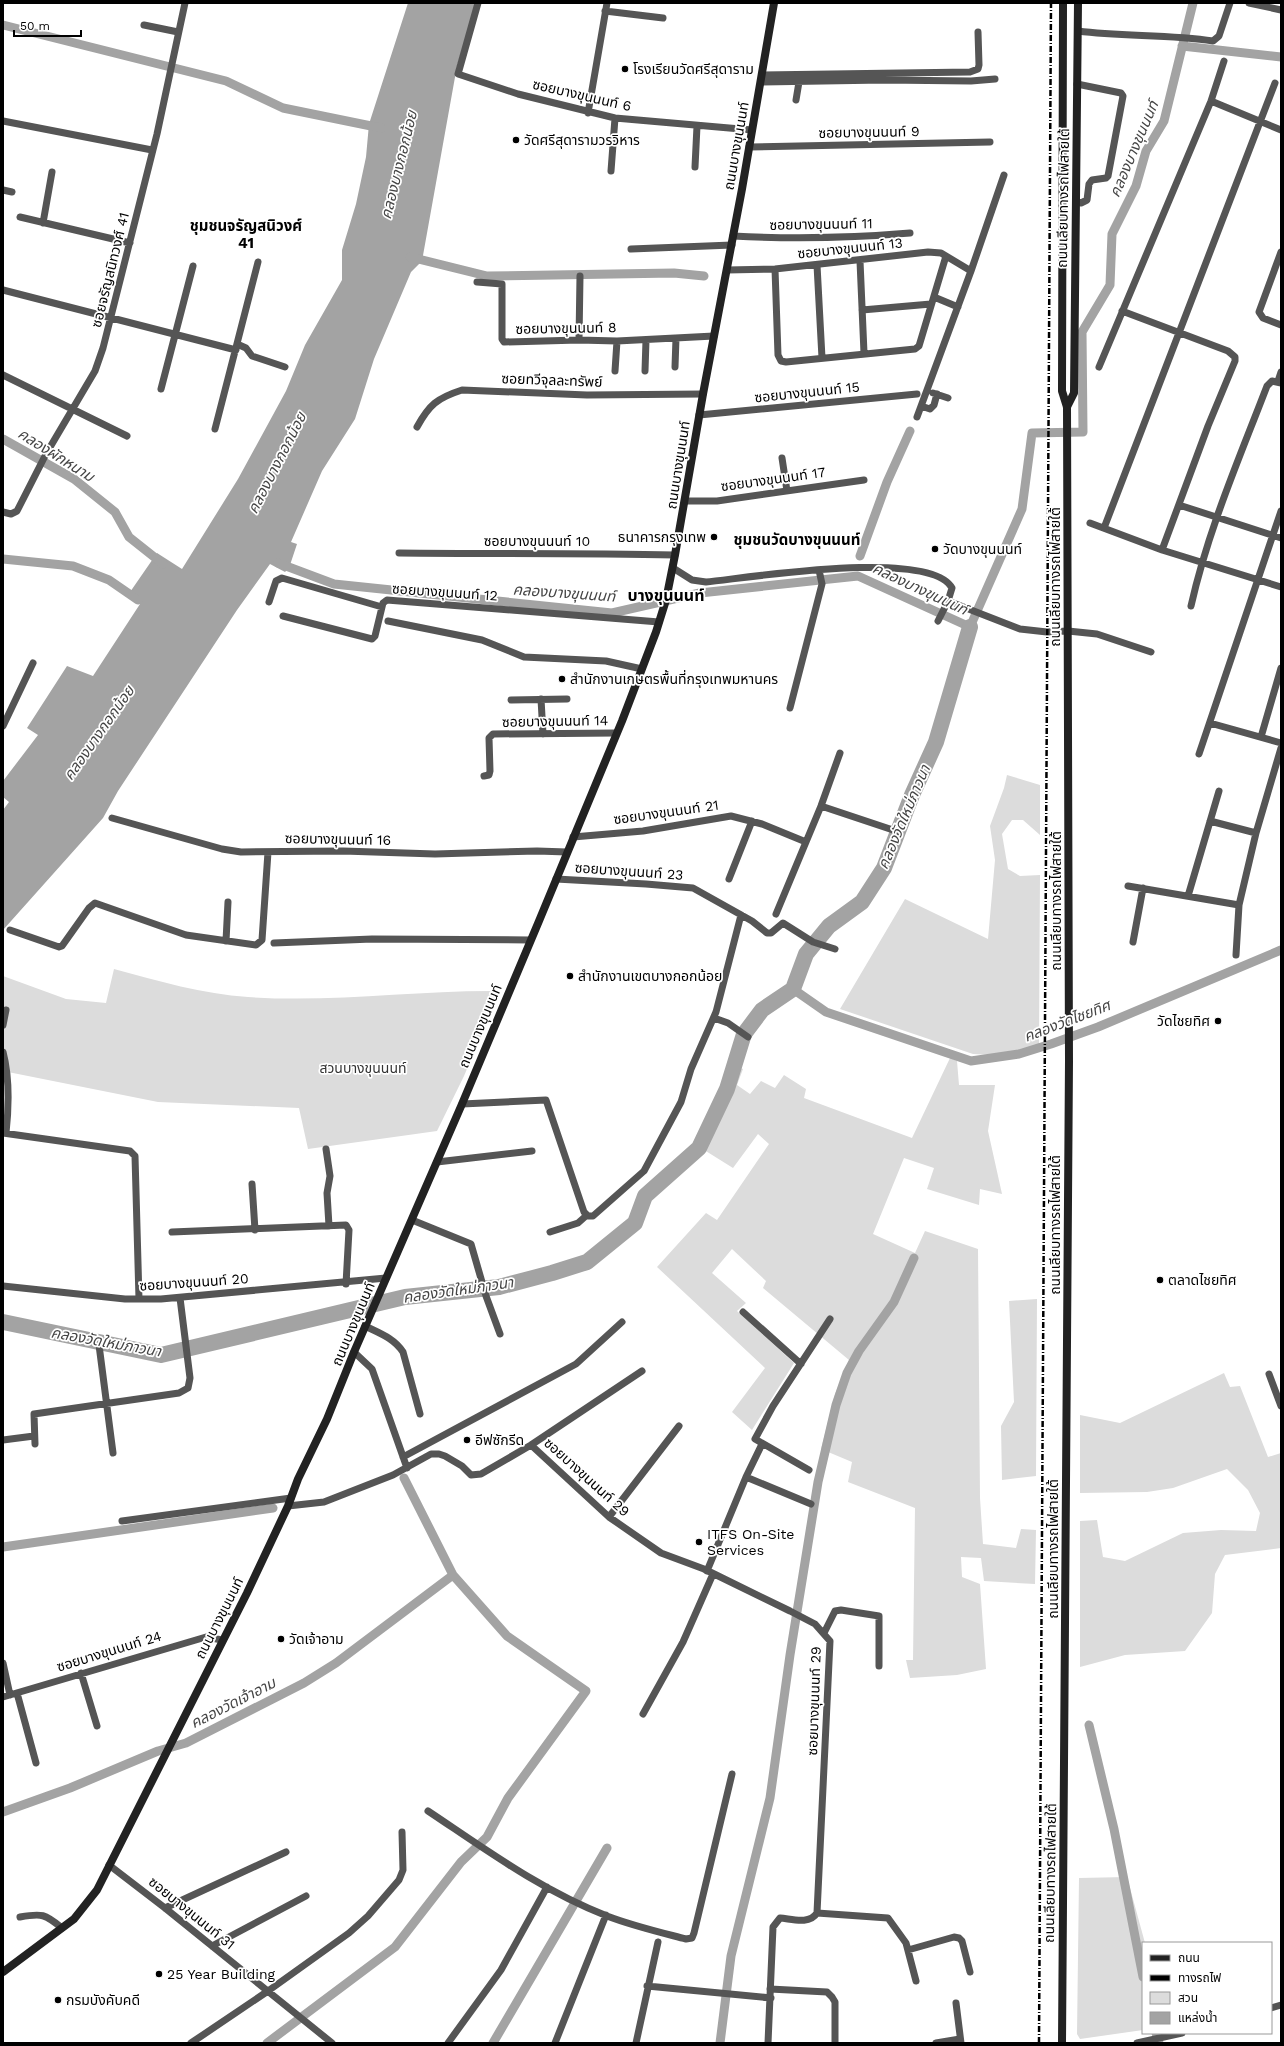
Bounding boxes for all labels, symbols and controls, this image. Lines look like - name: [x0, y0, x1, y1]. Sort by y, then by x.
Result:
- scale bar: [14, 12, 81, 38]
- text: 50 m: [20, 19, 50, 33]
- place label: โรงเรียนวัดศรีสุดาราม: [633, 61, 754, 78]
- marker: โรงเรียนวัดศรีสุดาราม: [620, 64, 630, 74]
- street label: ซอยบางขุนนนท์ 6: [531, 76, 633, 115]
- water label: คลองบางขุนนนท์: [1106, 96, 1163, 200]
- street label: ถนนบางขุนนนท์: [720, 101, 753, 191]
- water label: คลองบางกอกน้อย: [377, 108, 421, 221]
- street label: ซอยบางขุนนนท์ 9: [818, 123, 920, 142]
- street label: ถนนเลียบทางรถไฟสายใต้: [1054, 128, 1072, 268]
- place label: วัดศรีสุดารามวรวิหาร: [524, 132, 640, 149]
- marker: วัดศรีสุดารามวรวิหาร: [511, 135, 521, 145]
- street label: ซอยจรัญสนิทวงศ์ 41: [88, 211, 132, 329]
- street label: ซอยบางขุนนนท์ 11: [769, 215, 873, 234]
- district label: ชุมชนจรัญสนิวงศ์ 41: [190, 217, 302, 252]
- street label: ซอยบางขุนนนท์ 13: [797, 235, 904, 262]
- street label: ซอยบางขุนนนท์ 8: [515, 319, 617, 338]
- street label: ซอยทวีจุลละทรัพย์: [501, 370, 603, 391]
- street label: ซอยบางขุนนนท์ 15: [754, 379, 861, 406]
- water label: คลองบางกอกน้อย: [244, 409, 311, 517]
- street label: ถนนบางขุนนนท์: [663, 420, 694, 510]
- water label: คลองผักหนาม: [15, 424, 99, 486]
- street label: ซอยบางขุนนนท์ 17: [720, 464, 827, 495]
- street label: ถนนเลียบทางรถไฟสายใต้: [1047, 507, 1063, 647]
- place label: ธนาคารกรุงเทพ: [618, 529, 706, 546]
- district label: ชุมชนวัดบางขุนนนท์: [734, 531, 860, 549]
- marker: ธนาคารกรุงเทพ: [709, 532, 719, 542]
- street label: ซอยบางขุนนนท์ 10: [484, 533, 590, 550]
- place label: วัดบางขุนนนท์: [943, 541, 1022, 558]
- marker: วัดบางขุนนนท์: [930, 544, 940, 554]
- water label: คลองบางขุนนนท์: [870, 559, 973, 620]
- street label: ซอยบางขุนนนท์ 12: [392, 580, 498, 605]
- water label: คลองบางขุนนนท์: [512, 580, 619, 606]
- district label: บางขุนนนท์: [627, 586, 705, 605]
- place label: สำนักงานเกษตรพื้นที่กรุงเทพมหานคร: [570, 669, 778, 688]
- marker: สำนักงานเกษตรพื้นที่กรุงเทพมหานคร: [557, 674, 567, 684]
- water label: คลองบางกอกน้อย: [60, 681, 139, 784]
- street label: ซอยบางขุนนนท์ 14: [502, 712, 608, 731]
- water label: คลองวัดใหม่ภาวนา: [874, 761, 934, 872]
- street label: ซอยบางขุนนนท์ 21: [612, 797, 720, 828]
- street label: ซอยบางขุนนนท์ 16: [285, 830, 391, 849]
- street label: ถนนเลียบทางรถไฟสายใต้: [1048, 831, 1064, 971]
- street label: ซอยบางขุนนนท์ 23: [574, 859, 684, 884]
- place label: สำนักงานเขตบางกอกน้อย: [578, 968, 722, 984]
- marker: สำนักงานเขตบางกอกน้อย: [565, 971, 575, 981]
- street label: ถนนบางขุนนนท์: [455, 982, 506, 1071]
- water label: คลองวัดไชยทิศ: [1021, 996, 1114, 1046]
- place label: วัดไชยทิศ: [1157, 1013, 1210, 1029]
- marker: วัดไชยทิศ: [1213, 1016, 1223, 1026]
- park label: สวนบางขุนนนท์: [319, 1060, 407, 1077]
- street label: ถนนเลียบทางรถไฟสายใต้: [1047, 1155, 1063, 1295]
- street label: ซอยบางขุนนนท์ 20: [139, 1270, 249, 1295]
- place label: ตลาดไชยทิศ: [1168, 1272, 1237, 1288]
- water label: คลองวัดใหม่ภาวนา: [402, 1273, 515, 1307]
- marker: ตลาดไชยทิศ: [1155, 1275, 1165, 1285]
- street label: ถนนบางขุนนนท์: [328, 1280, 379, 1369]
- water label: คลองวัดใหม่ภาวนา: [50, 1323, 163, 1361]
- place label: อีฟซักรีด: [475, 1432, 524, 1448]
- street label: ซอยบางขุนนนท์ 29: [540, 1434, 633, 1520]
- marker: อีฟซักรีด: [462, 1435, 472, 1445]
- street label: ถนนเลียบทางรถไฟสายใต้: [1045, 1479, 1061, 1619]
- place label: ITFS On-Site Services: [707, 1526, 794, 1558]
- marker: ITFS On-Site Services: [694, 1537, 704, 1547]
- street label: ถนนบางขุนนนท์: [192, 1575, 247, 1662]
- street label: ซอยบางขุนนนท์ 24: [55, 1627, 164, 1676]
- place label: วัดเจ้าอาม: [289, 1631, 344, 1647]
- marker: วัดเจ้าอาม: [276, 1634, 286, 1644]
- street label: ซอยบางขุนนนท์ 29: [804, 1646, 825, 1756]
- water label: คลองวัดเจ้าอาม: [187, 1673, 280, 1732]
- street label: ถนนเลียบทางรถไฟสายใต้: [1041, 1803, 1059, 1943]
- street label: ซอยบางขุนนนท์ 31: [145, 1873, 238, 1953]
- legend: [1142, 1942, 1272, 2034]
- text: ถนน: [1178, 1951, 1200, 1965]
- place label: 25 Year Building: [167, 1966, 276, 1982]
- marker: 25 Year Building: [154, 1969, 164, 1979]
- text: ทางรถไฟ: [1178, 1971, 1221, 1985]
- text: สวน: [1178, 1991, 1198, 2005]
- place label: กรมบังคับคดี: [66, 1992, 140, 2008]
- marker: กรมบังคับคดี: [53, 1995, 63, 2005]
- text: แหล่งน้ำ: [1178, 2009, 1217, 2025]

